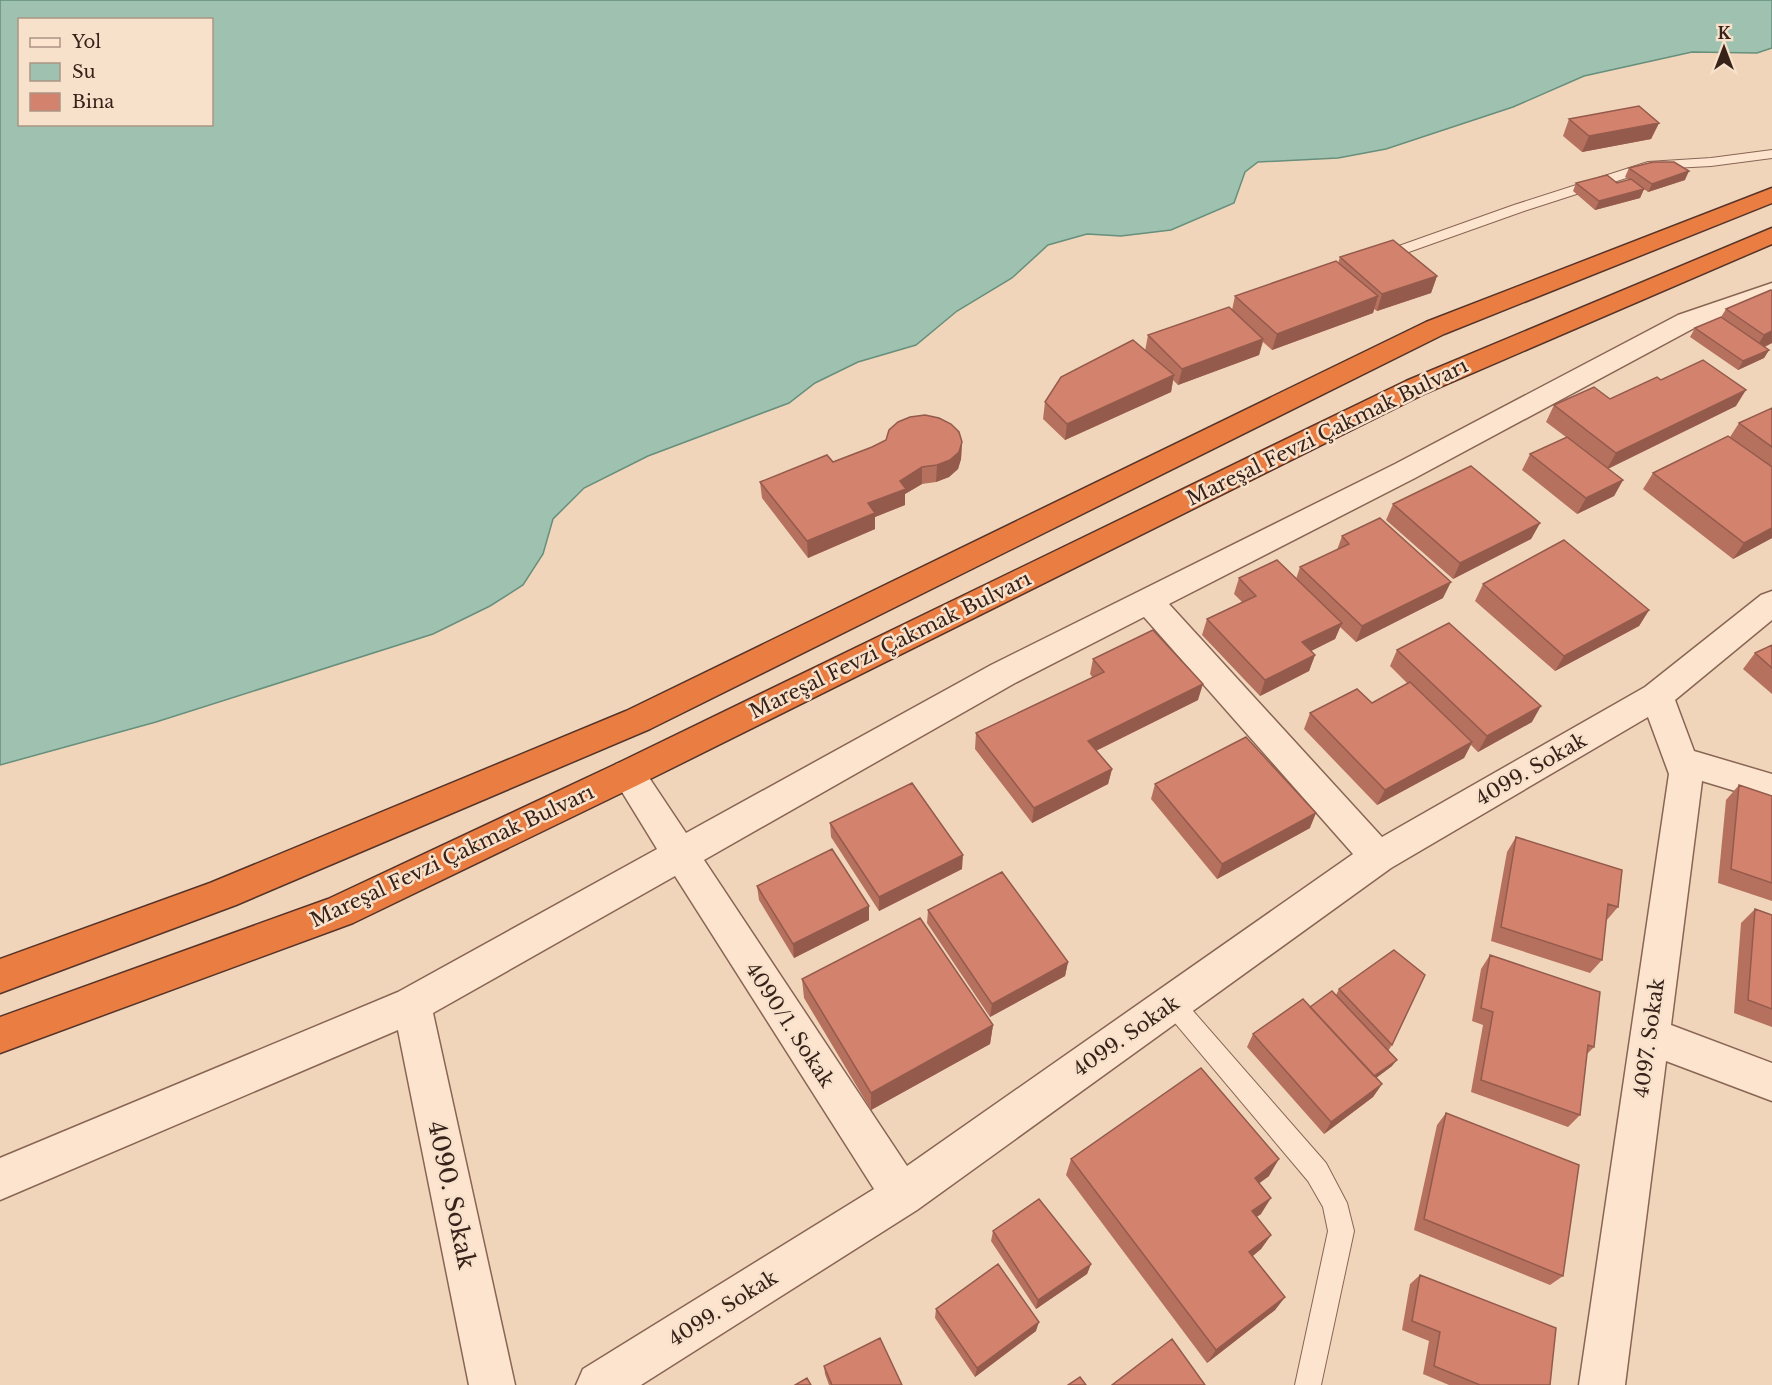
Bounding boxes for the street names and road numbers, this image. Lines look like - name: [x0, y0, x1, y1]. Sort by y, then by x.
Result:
- street label: Mareşal Fevzi Çakmak Bulvarı: [1182, 353, 1472, 511]
- street label: Mareşal Fevzi Çakmak Bulvarı: [745, 566, 1035, 724]
- street label: 4099. Sokak: [1471, 727, 1591, 810]
- street label: Mareşal Fevzi Çakmak Bulvarı: [307, 780, 598, 932]
- street label: 4090/1. Sokak: [741, 958, 840, 1092]
- street label: 4097. Sokak: [1629, 976, 1669, 1099]
- street label: 4099. Sokak: [1068, 990, 1184, 1081]
- street label: 4090. Sokak: [422, 1118, 482, 1272]
- street label: 4099. Sokak: [664, 1265, 782, 1351]

